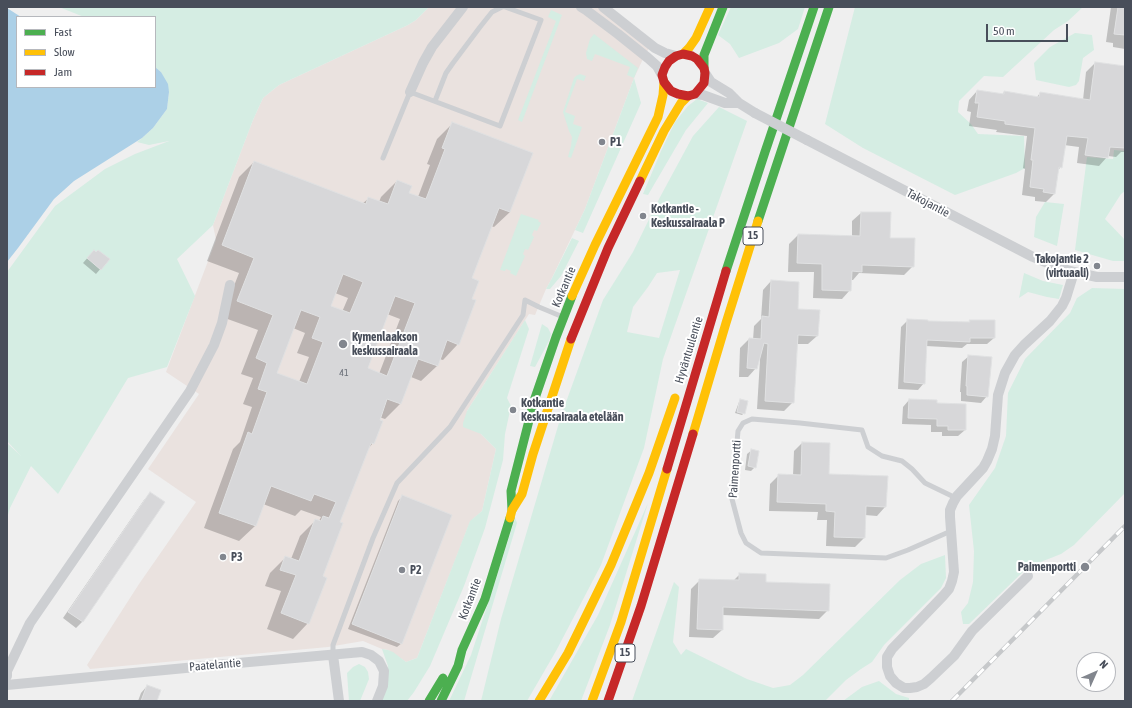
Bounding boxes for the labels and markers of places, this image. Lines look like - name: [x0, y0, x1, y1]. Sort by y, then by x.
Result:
- place label: P1: [610, 135, 622, 149]
- marker: P1: [597, 137, 607, 147]
- place label: Kotkantie - Keskussairaala P: [651, 202, 725, 230]
- marker: Kotkantie - Keskussairaala P: [638, 211, 648, 221]
- place label: Takojantie 2 (virtuaali): [1035, 252, 1089, 280]
- marker: Takojantie 2 (virtuaali): [1092, 261, 1102, 271]
- place label: Kymenlaakson keskussairaala: [352, 330, 418, 358]
- marker: Kymenlaakson keskussairaala: [337, 338, 349, 350]
- place label: Kotkantie Keskussairaala etelään: [521, 396, 623, 424]
- marker: Kotkantie Keskussairaala etelään: [508, 405, 518, 415]
- place label: P3: [231, 550, 243, 564]
- marker: P3: [218, 552, 228, 562]
- place label: Paimenportti: [1018, 560, 1076, 574]
- marker: Paimenportti: [1079, 561, 1091, 573]
- place label: P2: [410, 563, 422, 577]
- marker: P2: [397, 565, 407, 575]

